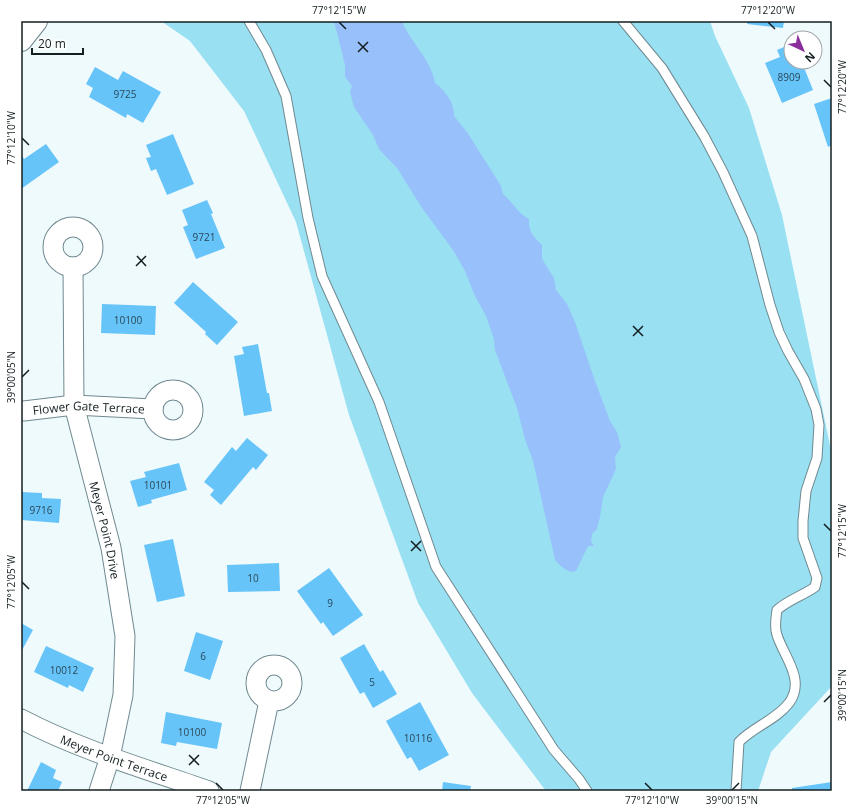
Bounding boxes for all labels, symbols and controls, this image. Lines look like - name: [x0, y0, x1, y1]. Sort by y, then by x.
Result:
- text: 77°12'15"W: [312, 3, 367, 17]
- text: 77°12'20"W: [741, 3, 796, 17]
- scale bar: [32, 30, 83, 56]
- north arrow: [783, 30, 823, 70]
- text: 20 m: [38, 35, 66, 52]
- text: N: [802, 49, 819, 66]
- text: 77°12'20"W: [835, 59, 849, 114]
- house number: 8909: [778, 70, 801, 84]
- house number: 9725: [114, 87, 137, 101]
- text: 77°12'10"W: [4, 110, 18, 165]
- house number: 9721: [193, 230, 215, 244]
- house number: 10100: [114, 313, 143, 327]
- text: 39°00'05"N: [4, 351, 18, 403]
- street label: Flower Gate Terrace: [32, 396, 145, 418]
- house number: 10101: [144, 478, 172, 492]
- street label: Meyer Point Drive: [86, 479, 124, 580]
- house number: 9716: [30, 503, 53, 517]
- text: 77°12'15"W: [835, 503, 849, 558]
- text: 77°12'05"W: [4, 554, 18, 609]
- house number: 10: [247, 571, 259, 585]
- house number: 9: [327, 596, 333, 610]
- house number: 6: [200, 649, 206, 663]
- house number: 10012: [50, 663, 79, 677]
- text: 39°00'15"N: [835, 669, 849, 721]
- house number: 5: [369, 675, 375, 689]
- house number: 10100: [178, 725, 207, 739]
- street label: Meyer Point Terrace: [58, 730, 170, 785]
- house number: 10116: [404, 731, 433, 745]
- text: 77°12'05"W: [196, 793, 251, 807]
- text: 77°12'10"W: [625, 793, 680, 807]
- text: 39°00'15"N: [706, 793, 758, 807]

